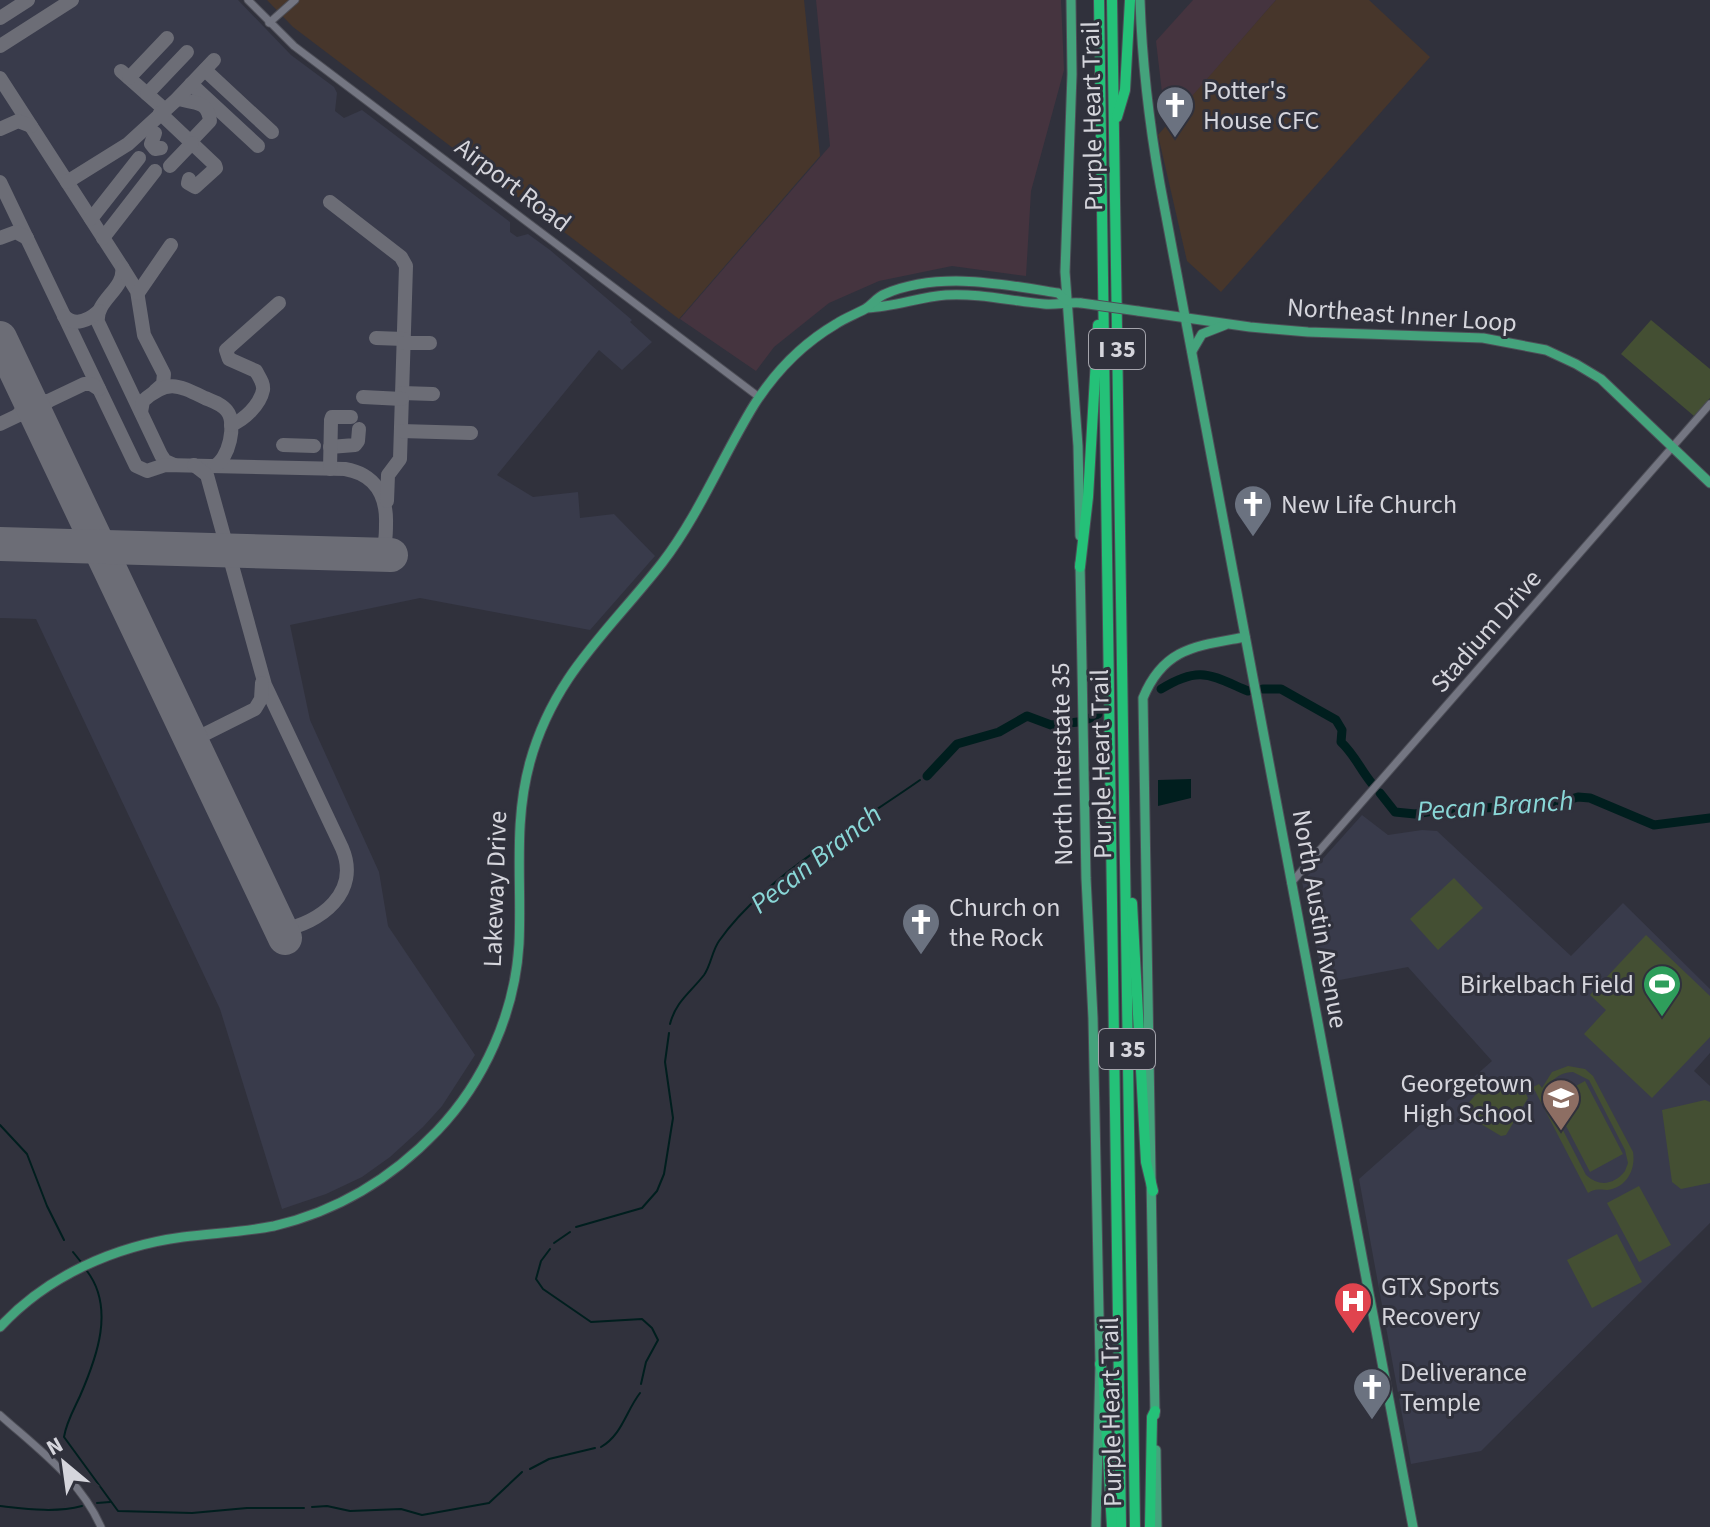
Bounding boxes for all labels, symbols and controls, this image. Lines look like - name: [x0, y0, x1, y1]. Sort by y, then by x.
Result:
- street label: Purple Heart Trail: [1072, 21, 1112, 211]
- place label: Potter's House CFC: [1203, 72, 1319, 139]
- church icon: Potter's House CFC: [1154, 84, 1196, 139]
- street label: Airport Road: [447, 129, 579, 241]
- street label: Northeast Inner Loop: [1286, 289, 1518, 341]
- road number: I 35: [1089, 329, 1145, 369]
- church icon: New Life Church: [1232, 483, 1274, 538]
- place label: New Life Church: [1281, 486, 1457, 523]
- street label: Stadium Drive: [1422, 561, 1550, 701]
- street label: North Interstate 35: [1042, 662, 1082, 866]
- street label: Purple Heart Trail: [1081, 669, 1121, 859]
- water label: Pecan Branch: [1415, 781, 1575, 831]
- water label: Pecan Branch: [742, 795, 890, 923]
- street label: North Austin Avenue: [1283, 807, 1357, 1031]
- street label: Lakeway Drive: [474, 810, 516, 968]
- place label: Church on the Rock: [949, 889, 1060, 956]
- church icon: Church on the Rock: [900, 901, 942, 956]
- sports icon: Birkelbach Field: [1641, 963, 1683, 1018]
- place label: Birkelbach Field: [1460, 966, 1634, 1003]
- road number: I 35: [1099, 1029, 1155, 1069]
- place label: Georgetown High School: [1400, 1065, 1533, 1132]
- school or university icon: Georgetown High School: [1540, 1077, 1582, 1132]
- place label: GTX Sports Recovery: [1381, 1268, 1499, 1335]
- hospital icon: GTX Sports Recovery: [1332, 1280, 1374, 1335]
- street label: Purple Heart Trail: [1091, 1317, 1131, 1507]
- place label: Deliverance Temple: [1400, 1354, 1527, 1421]
- church icon: Deliverance Temple: [1351, 1366, 1393, 1421]
- north arrow: [24, 1423, 104, 1503]
- text: N: [41, 1429, 69, 1464]

